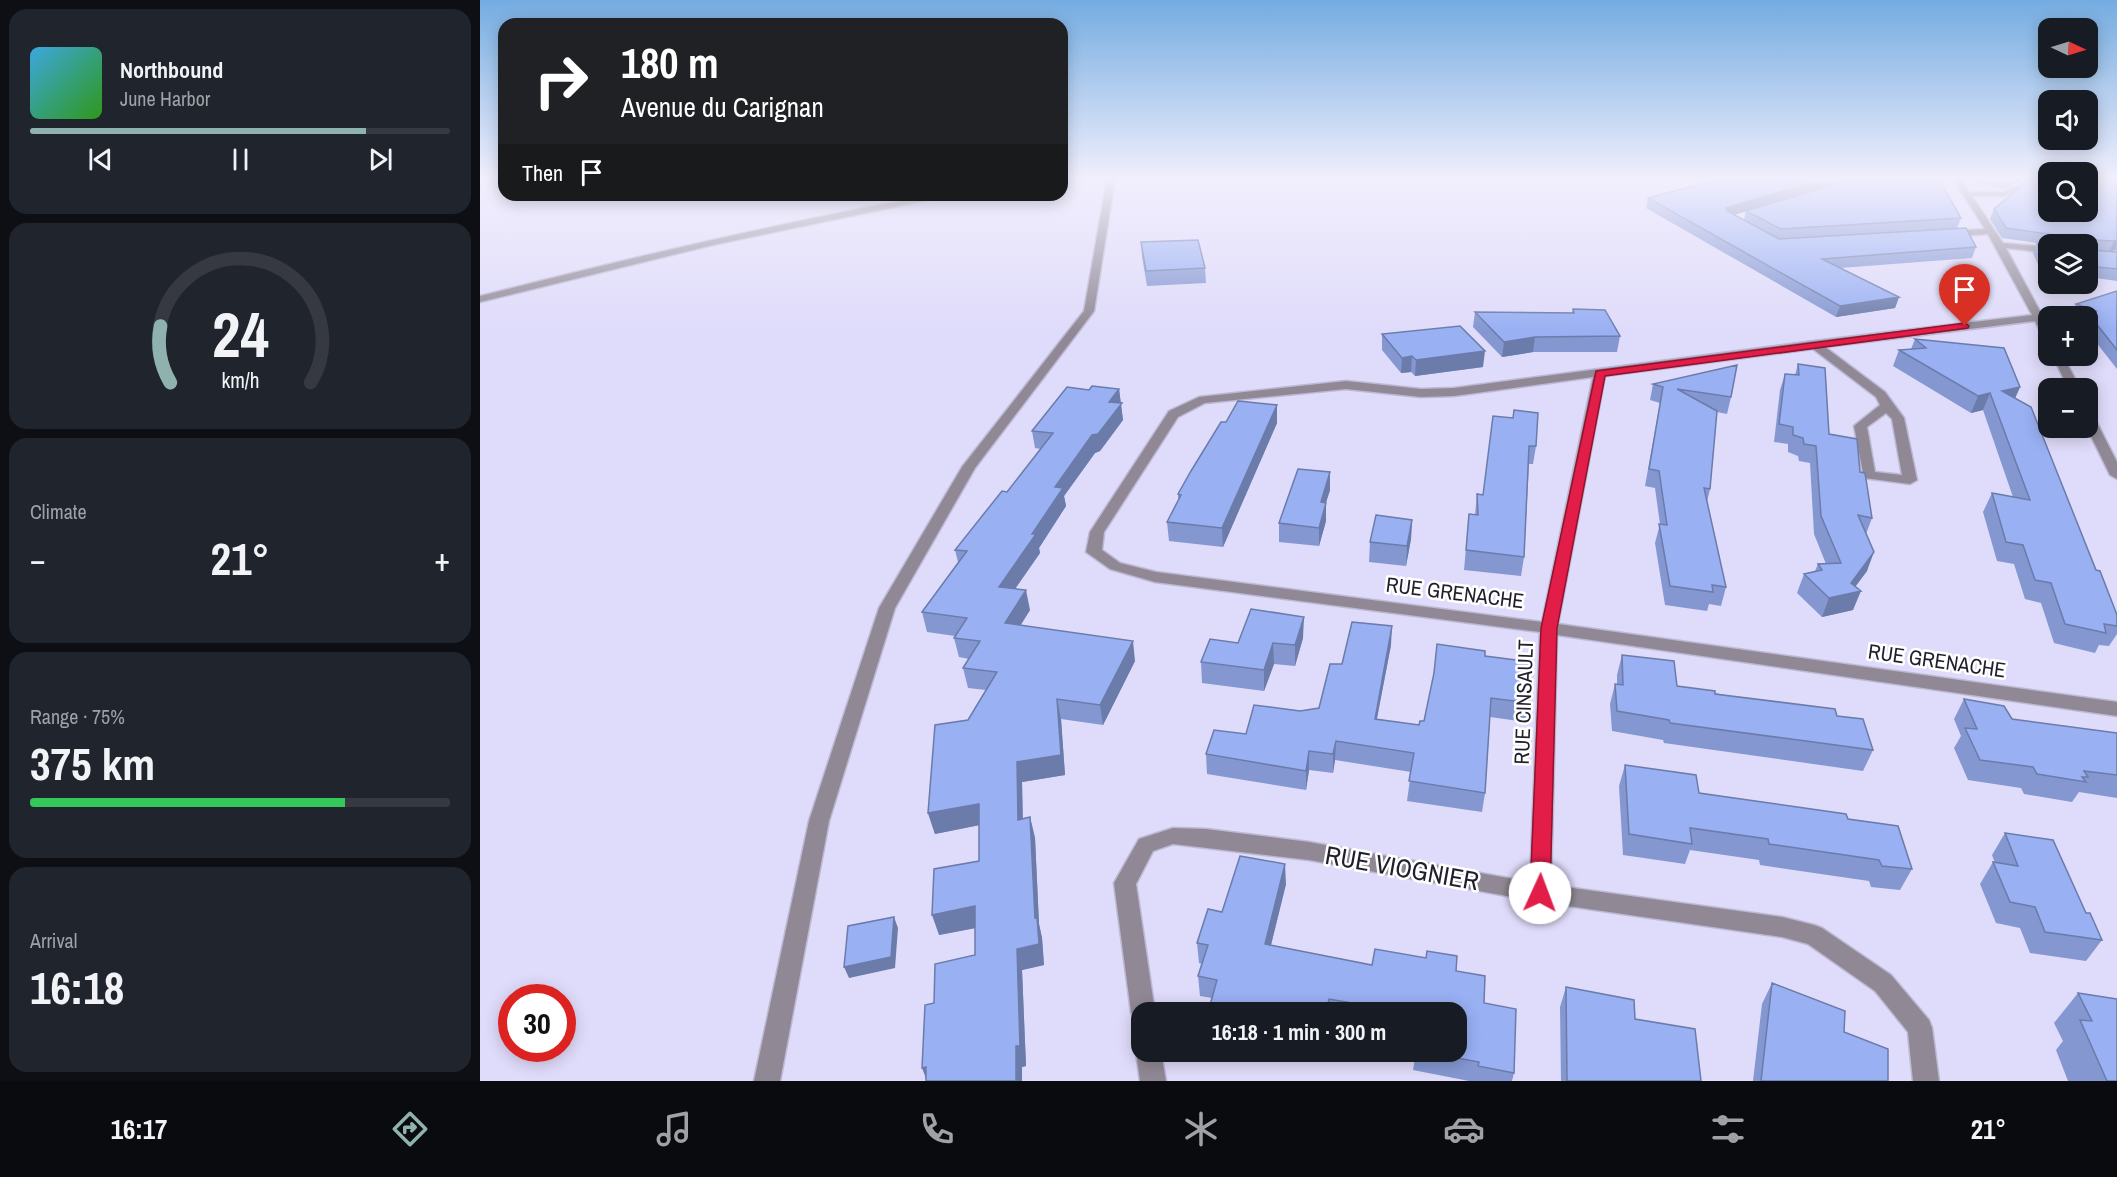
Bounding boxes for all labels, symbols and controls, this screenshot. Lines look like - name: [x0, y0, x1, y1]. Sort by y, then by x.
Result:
- north arrow: [2038, 18, 2098, 78]
- map controls: [2038, 18, 2098, 438]
- text: 180 m: [621, 35, 719, 91]
- icon: right: [522, 42, 600, 120]
- text: Northbound: [120, 55, 223, 85]
- text: June Harbor: [120, 85, 210, 112]
- text: Avenue du Carignan: [621, 89, 824, 125]
- button: sound: [2038, 90, 2098, 150]
- icon: previous: [84, 143, 117, 176]
- icon: pause: [224, 143, 257, 176]
- icon: next: [364, 143, 397, 176]
- icon: arrive: [575, 156, 608, 189]
- text: Then: [522, 158, 563, 188]
- button: search: [2038, 162, 2098, 222]
- button: layers: [2038, 234, 2098, 294]
- pin: [1939, 264, 1990, 326]
- icon: arrive: [1948, 273, 1981, 306]
- text: 24: [212, 292, 268, 376]
- button: +: [2038, 306, 2098, 366]
- text: km/h: [221, 367, 259, 396]
- button: −: [2038, 378, 2098, 438]
- text: Climate: [30, 498, 87, 525]
- text: 21°: [210, 528, 270, 589]
- text: −: [30, 537, 46, 581]
- text: +: [434, 537, 450, 581]
- street label: RUE GRENACHE: [1384, 570, 1526, 615]
- street label: RUE GRENACHE: [1866, 636, 2008, 685]
- street label: RUE CINSAULT: [1507, 639, 1540, 765]
- text: Range · 75%: [30, 703, 125, 730]
- text: 375 km: [30, 733, 155, 794]
- street label: RUE VIOGNIER: [1323, 837, 1482, 898]
- position arrow: [1508, 861, 1572, 925]
- text: Arrival: [30, 927, 77, 954]
- text: 16:18: [30, 957, 124, 1018]
- speed limit sign: 30: [498, 984, 576, 1062]
- text: 16:18 · 1 min · 300 m: [1212, 1017, 1386, 1047]
- icon: directions: [389, 1108, 431, 1150]
- icon: music: [653, 1108, 695, 1150]
- icon: phone: [916, 1108, 958, 1150]
- icon: climate: [1180, 1108, 1222, 1150]
- icon: car: [1443, 1108, 1485, 1150]
- icon: filters: [1707, 1108, 1749, 1150]
- text: 16:17: [111, 1111, 167, 1147]
- text: 21°: [1971, 1111, 2006, 1147]

